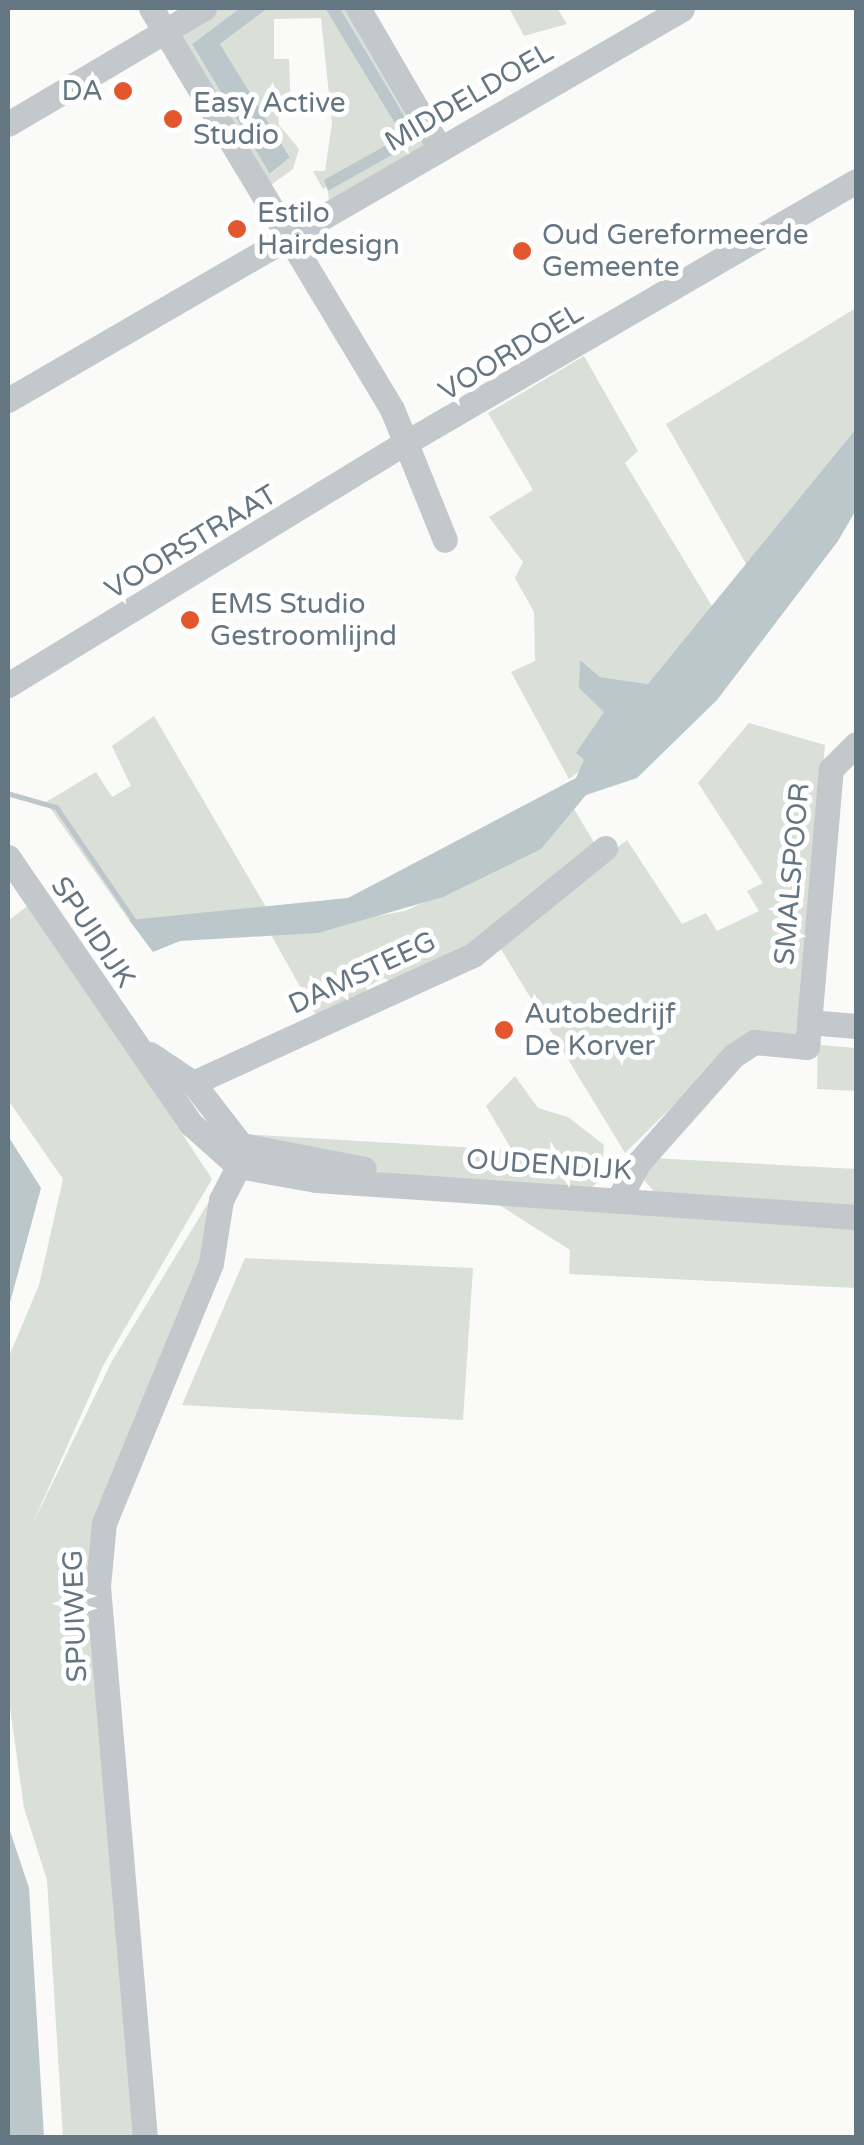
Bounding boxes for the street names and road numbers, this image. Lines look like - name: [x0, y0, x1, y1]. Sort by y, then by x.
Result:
- street label: MIDDELDOEL: [379, 35, 559, 159]
- street label: VOORDOEL: [433, 296, 589, 408]
- street label: VOORSTRAAT: [99, 478, 283, 606]
- street label: SMALSPOOR: [767, 781, 817, 967]
- street label: SPUIDIJK: [44, 870, 142, 994]
- street label: DAMSTEEG: [283, 924, 441, 1022]
- street label: OUDENDIJK: [465, 1142, 633, 1188]
- street label: SPUIWEG: [56, 1549, 94, 1683]

